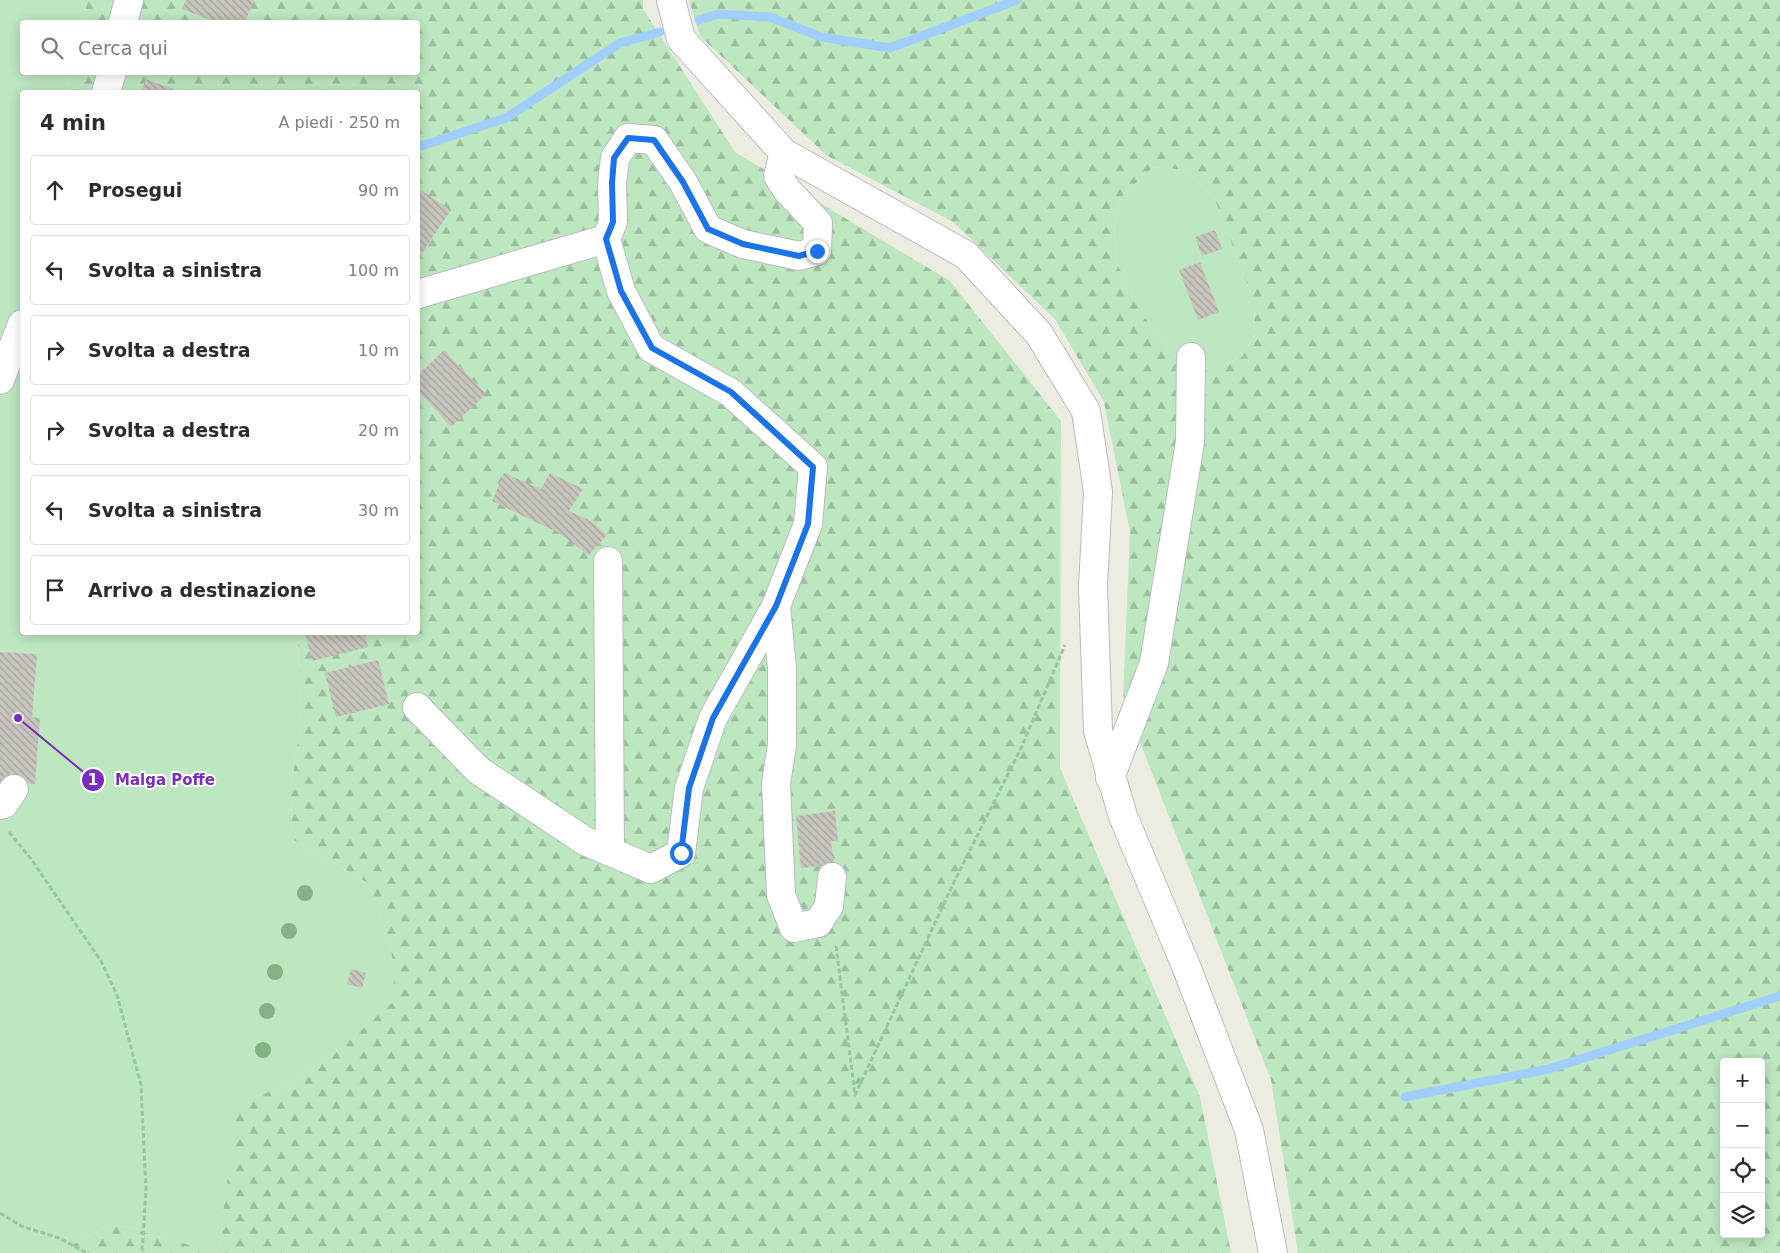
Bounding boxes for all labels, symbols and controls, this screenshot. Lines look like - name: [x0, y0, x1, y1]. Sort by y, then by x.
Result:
- search box: [20, 20, 420, 75]
- icon: search: [38, 34, 66, 62]
- text: Cerca qui: [78, 37, 168, 59]
- text: 4 min: [40, 111, 106, 135]
- text: A piedi · 250 m: [278, 113, 400, 132]
- icon: ahead: [41, 176, 69, 204]
- text: Prosegui: [88, 179, 182, 201]
- text: 90 m: [358, 181, 399, 200]
- route end: [806, 240, 829, 263]
- icon: left: [41, 256, 69, 284]
- text: Svolta a sinistra: [88, 259, 262, 281]
- text: 100 m: [348, 261, 399, 280]
- icon: right: [41, 336, 69, 364]
- text: Svolta a destra: [88, 339, 251, 361]
- text: 10 m: [358, 341, 399, 360]
- icon: right: [41, 416, 69, 444]
- text: Svolta a destra: [88, 419, 251, 441]
- text: 20 m: [358, 421, 399, 440]
- icon: left: [41, 496, 69, 524]
- text: Svolta a sinistra: [88, 499, 262, 521]
- text: 30 m: [358, 501, 399, 520]
- icon: arrive: [41, 576, 69, 604]
- text: Arrivo a destinazione: [88, 579, 316, 601]
- callout: Malga Poffe: [80, 765, 225, 795]
- text: 1: [88, 771, 98, 789]
- text: Malga Poffe: [115, 771, 215, 789]
- route start: [670, 842, 693, 865]
- map controls: [1720, 1058, 1765, 1238]
- button: +: [1720, 1058, 1765, 1103]
- button: −: [1720, 1103, 1765, 1148]
- button: locate: [1720, 1148, 1765, 1193]
- button: layers: [1720, 1193, 1765, 1238]

